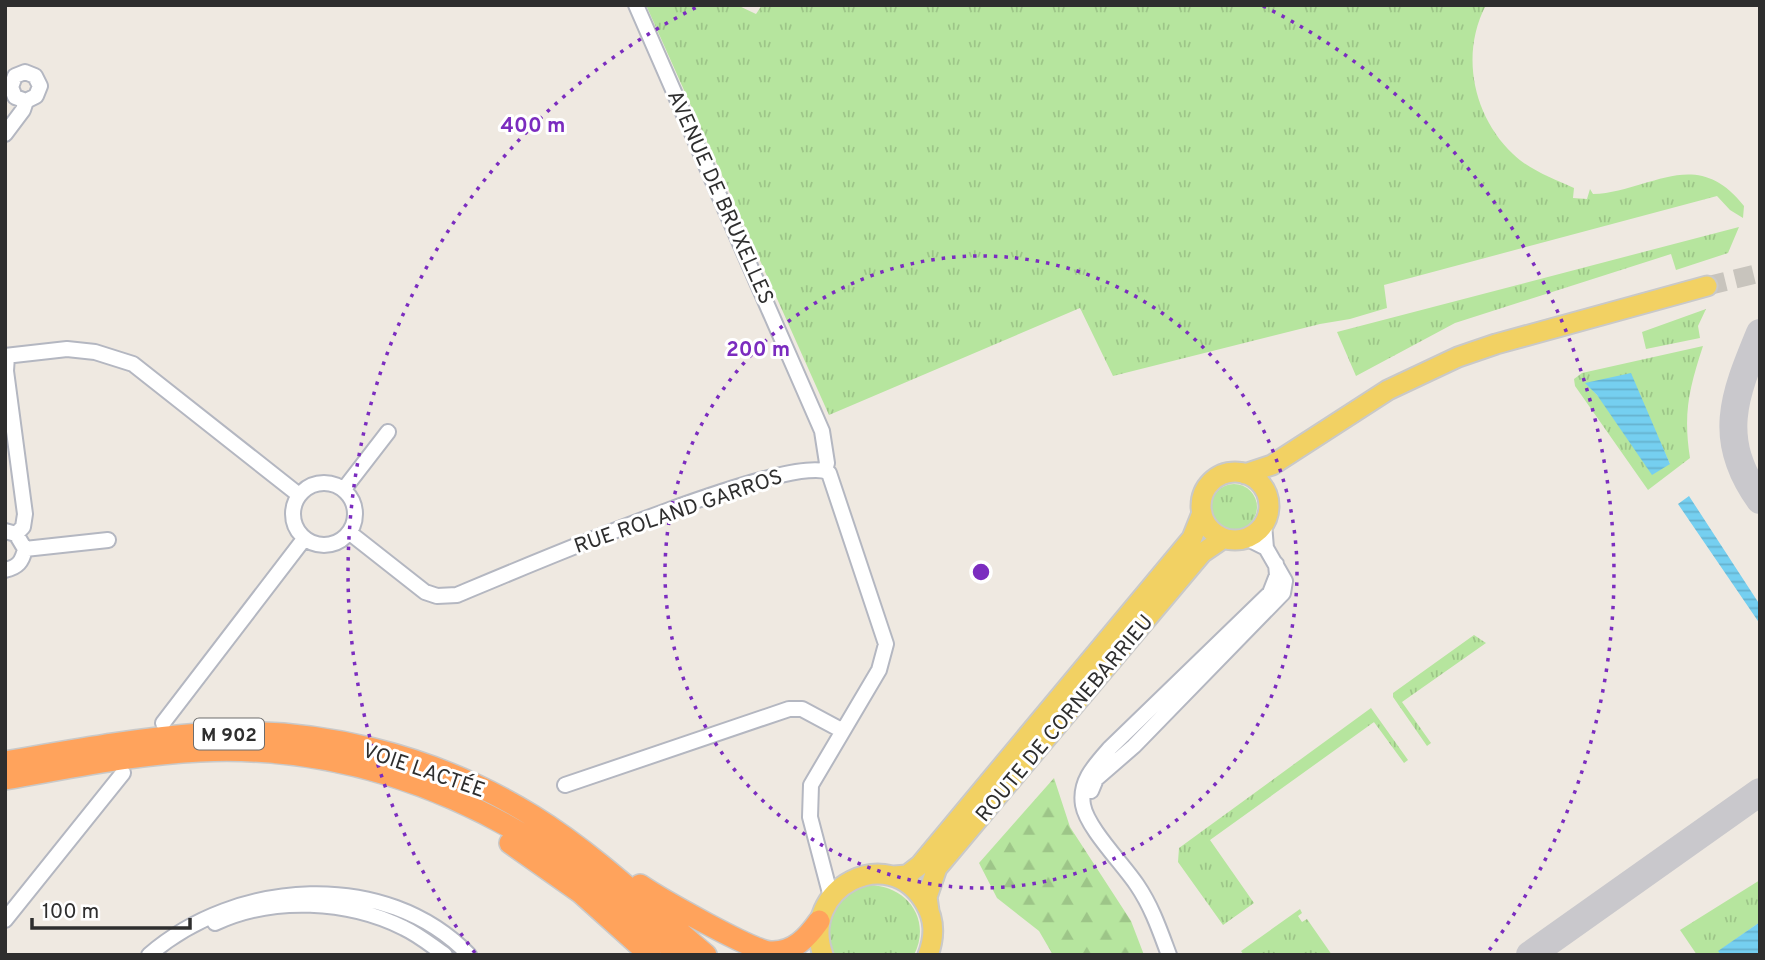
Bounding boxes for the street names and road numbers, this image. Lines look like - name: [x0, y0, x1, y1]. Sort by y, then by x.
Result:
- street label: AVENUE DE BRUXELLES: [660, 86, 779, 309]
- street label: RUE ROLAND GARROS: [571, 464, 786, 561]
- street label: ROUTE DE CORNEBARRIEU: [970, 610, 1160, 828]
- road number: M 902: [194, 719, 264, 750]
- street label: VOIE LACTÉE: [359, 737, 489, 805]

